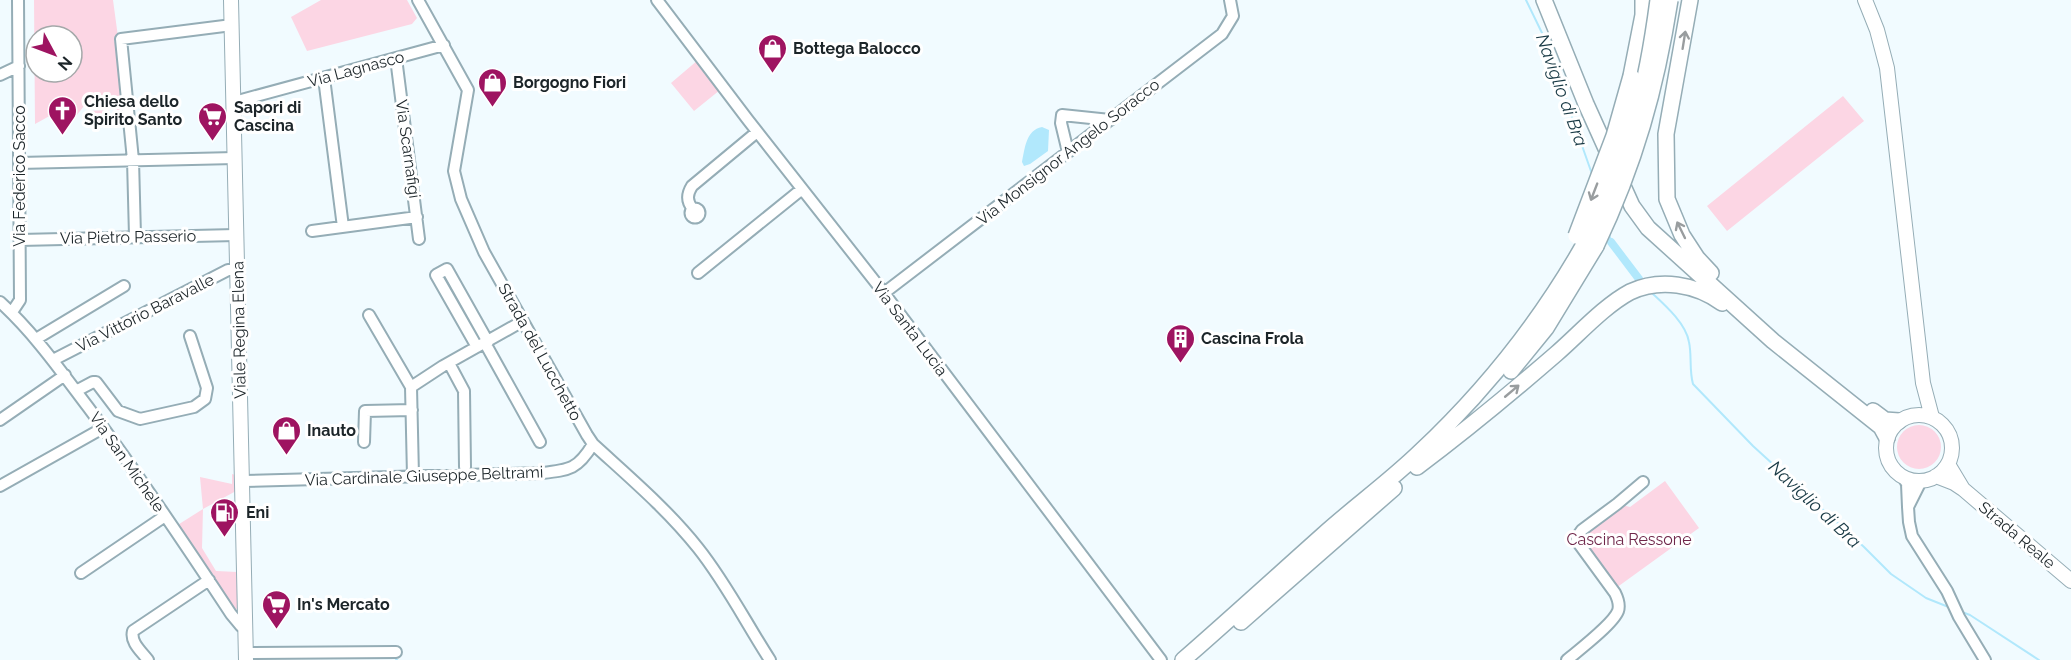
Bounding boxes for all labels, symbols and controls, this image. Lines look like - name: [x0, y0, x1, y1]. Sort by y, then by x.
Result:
- north arrow: [24, 24, 84, 84]
- one-way arrow: [1678, 30, 1689, 50]
- water label: Naviglio di Bra: [1532, 31, 1592, 149]
- shop icon: Bottega Balocco: [756, 32, 788, 74]
- place label: Bottega Balocco: [793, 39, 921, 58]
- street label: Via Lagnasco: [306, 47, 406, 91]
- text: N: [54, 53, 76, 74]
- shop icon: Borgogno Fiori: [476, 66, 508, 108]
- place label: Borgogno Fiori: [513, 73, 626, 92]
- street label: Via Monsignor Angelo Soracco: [973, 75, 1163, 229]
- place label: Chiesa dello Spirito Santo: [84, 92, 182, 129]
- church icon: Chiesa dello Spirito Santo: [47, 94, 79, 136]
- place label: Sapori di Cascina: [234, 98, 301, 135]
- street label: Via Scarnafigi: [392, 98, 424, 200]
- supermarket icon: Sapori di Cascina: [197, 100, 229, 142]
- street label: Via Federico Sacco: [10, 105, 29, 247]
- one-way arrow: [1588, 182, 1599, 201]
- one-way arrow: [1674, 222, 1686, 240]
- street label: Via Pietro Passerio: [60, 226, 196, 248]
- street label: Viale Regina Elena: [228, 261, 250, 399]
- street label: Via Vittorio Baravalle: [73, 270, 217, 356]
- street label: Via Santa Lucia: [868, 278, 952, 380]
- street label: Strada del Lucchetto: [494, 280, 586, 424]
- building icon: Cascina Frola: [1164, 322, 1196, 364]
- place label: Cascina Frola: [1201, 329, 1304, 348]
- one-way arrow: [1504, 384, 1519, 398]
- street label: Via San Michele: [85, 408, 169, 516]
- shop icon: Inauto: [270, 414, 302, 456]
- place label: Inauto: [307, 421, 356, 440]
- water label: Naviglio di Bra: [1765, 456, 1865, 552]
- street label: Via Cardinale Giuseppe Beltrami: [304, 462, 544, 490]
- fuel station icon: Eni: [209, 496, 241, 538]
- street label: Strada Reale: [1975, 498, 2059, 572]
- place label: Eni: [246, 503, 269, 522]
- park label: Cascina Ressone: [1566, 530, 1692, 549]
- supermarket icon: In's Mercato: [260, 588, 292, 630]
- place label: In's Mercato: [297, 595, 390, 614]

